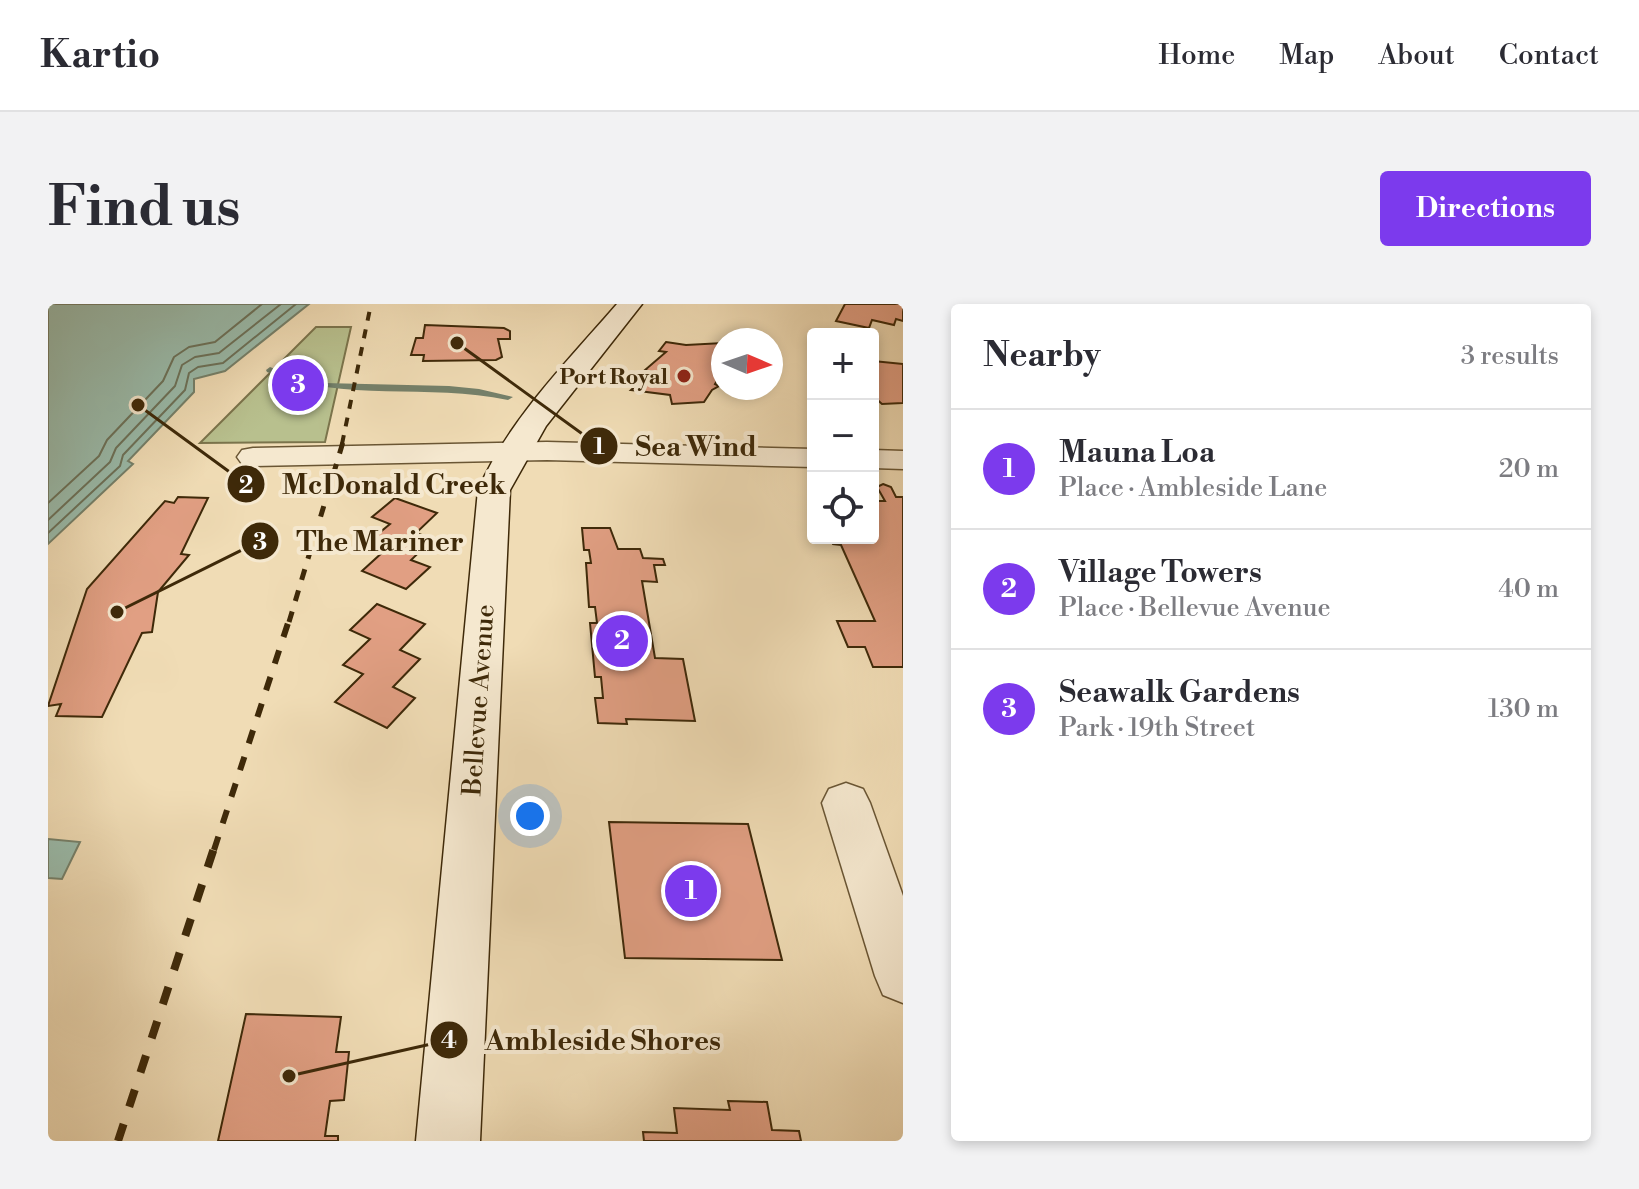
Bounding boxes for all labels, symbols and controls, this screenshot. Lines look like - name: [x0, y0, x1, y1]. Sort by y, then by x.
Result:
- text: Kartio: [40, 32, 160, 79]
- text: Home: [1159, 38, 1235, 73]
- text: Map: [1279, 38, 1334, 73]
- text: About: [1378, 38, 1455, 73]
- text: Contact: [1499, 38, 1599, 73]
- button: Directions: [1380, 171, 1591, 246]
- text: Find us: [48, 173, 241, 243]
- north arrow: [711, 328, 783, 400]
- map controls: [807, 328, 879, 544]
- button: +: [807, 328, 879, 400]
- text: Nearby: [983, 335, 1101, 377]
- text: 3 results: [1461, 340, 1559, 372]
- pin: 3: [272, 355, 324, 415]
- place label: Port Royal: [559, 364, 668, 391]
- marker: Port Royal: [675, 367, 693, 385]
- button: −: [807, 400, 879, 472]
- callout: Sea Wind: [579, 420, 773, 472]
- text: Sea Wind: [635, 430, 757, 465]
- text: 1: [593, 432, 605, 462]
- text: Mauna Loa: [1059, 434, 1215, 472]
- text: 1: [1003, 453, 1015, 485]
- text: 20 m: [1499, 453, 1559, 485]
- callout: McDonald Creek: [226, 458, 522, 510]
- text: McDonald Creek: [282, 468, 507, 503]
- text: 2: [239, 471, 254, 501]
- button: locate: [807, 472, 879, 544]
- text: Place · Ambleside Lane: [1059, 472, 1327, 504]
- callout: The Mariner: [240, 515, 480, 567]
- text: The Mariner: [296, 525, 464, 560]
- text: 3: [253, 528, 267, 558]
- text: Village Towers: [1059, 554, 1262, 592]
- text: 2: [1001, 573, 1017, 605]
- text: 40 m: [1498, 573, 1559, 605]
- text: Place · Bellevue Avenue: [1059, 592, 1331, 624]
- street label: Bellevue Avenue: [456, 603, 502, 798]
- pin: 2: [596, 611, 648, 671]
- text: Seawalk Gardens: [1059, 674, 1300, 712]
- text: 3: [1001, 693, 1017, 725]
- text: 130 m: [1488, 693, 1559, 725]
- text: Park · 19th Street: [1059, 712, 1255, 744]
- your location: [510, 796, 550, 836]
- pin: 1: [665, 861, 717, 921]
- callout: Ambleside Shores: [429, 1014, 737, 1066]
- text: Ambleside Shores: [484, 1024, 721, 1059]
- text: 4: [441, 1026, 457, 1056]

